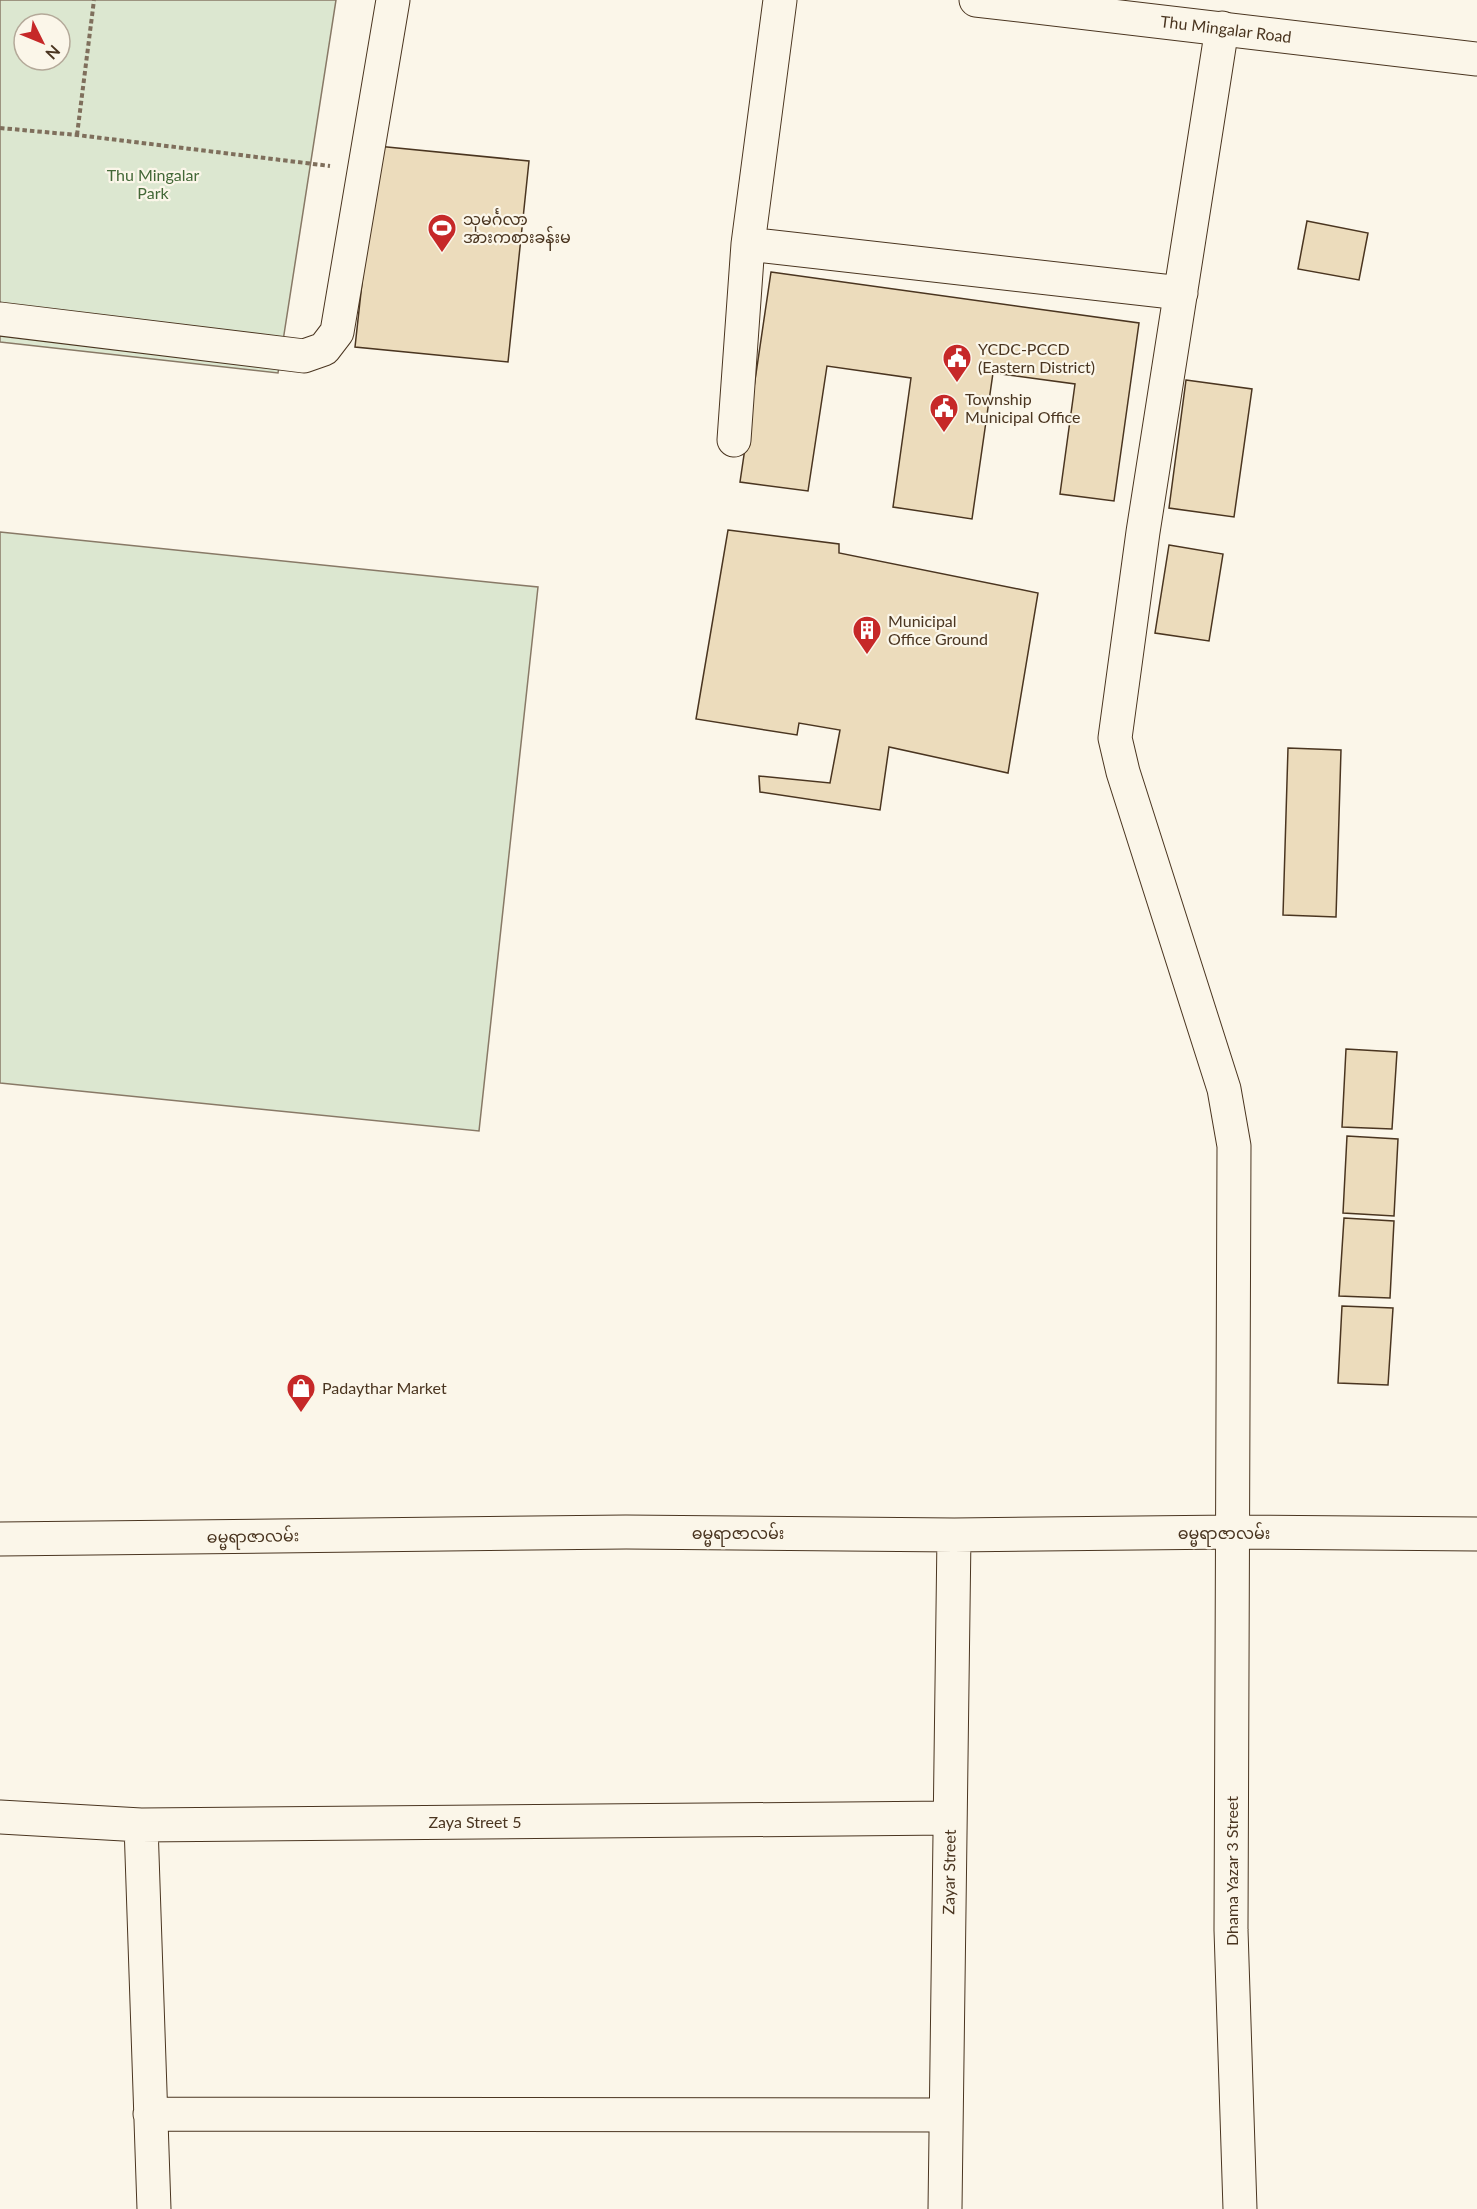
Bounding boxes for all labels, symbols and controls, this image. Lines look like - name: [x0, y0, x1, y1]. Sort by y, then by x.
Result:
- street label: Thu Mingalar Road: [1159, 11, 1293, 46]
- north arrow: [12, 12, 72, 72]
- text: N: [42, 42, 64, 64]
- park label: Thu Mingalar Park: [107, 165, 199, 202]
- place label: သုမင်္ဂလာ အားကစားခန်းမ: [463, 208, 571, 251]
- sports icon: သုမင်္ဂလာ အားကစားခန်းမ: [426, 212, 458, 254]
- place label: YCDC-PCCD (Eastern District): [978, 339, 1095, 376]
- public building icon: YCDC-PCCD (Eastern District): [941, 342, 973, 384]
- place label: Township Municipal Office: [965, 389, 1081, 426]
- public building icon: Township Municipal Office: [928, 392, 960, 434]
- place label: Municipal Office Ground: [888, 611, 988, 648]
- building icon: Municipal Office Ground: [851, 614, 883, 656]
- shop icon: Padaythar Market: [285, 1372, 317, 1414]
- place label: Padaythar Market: [322, 1378, 447, 1397]
- street label: ဓမ္မရာဇာလမ်း: [692, 1522, 784, 1547]
- street label: ဓမ္မရာဇာလမ်း: [1178, 1522, 1270, 1547]
- street label: ဓမ္မရာဇာလမ်း: [207, 1524, 299, 1551]
- street label: Dhama Yazar 3 Street: [1222, 1796, 1241, 1946]
- street label: Zaya Street 5: [429, 1812, 521, 1831]
- street label: Zayar Street: [938, 1829, 959, 1915]

